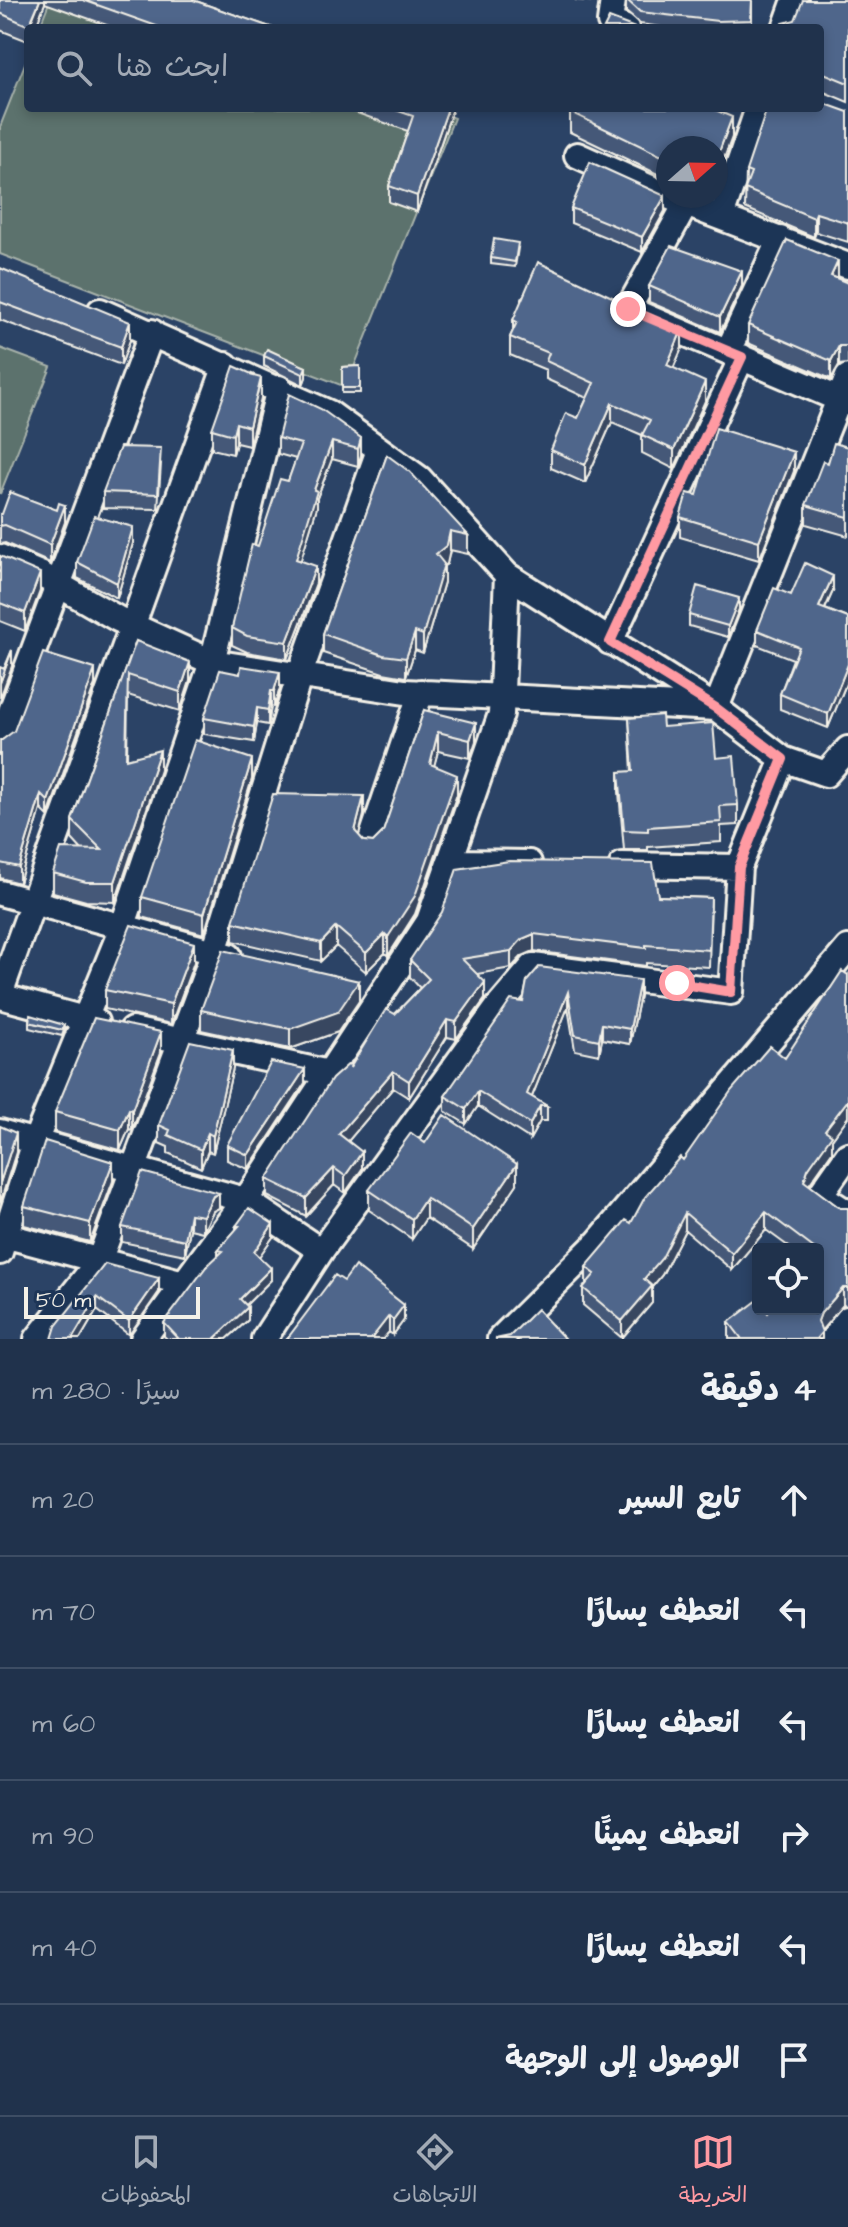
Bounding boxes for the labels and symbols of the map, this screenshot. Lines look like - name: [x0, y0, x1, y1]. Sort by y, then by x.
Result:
- north arrow: [656, 136, 728, 208]
- route end: [610, 291, 646, 327]
- route start: [659, 965, 695, 1001]
- scale bar: [24, 1283, 200, 1319]

